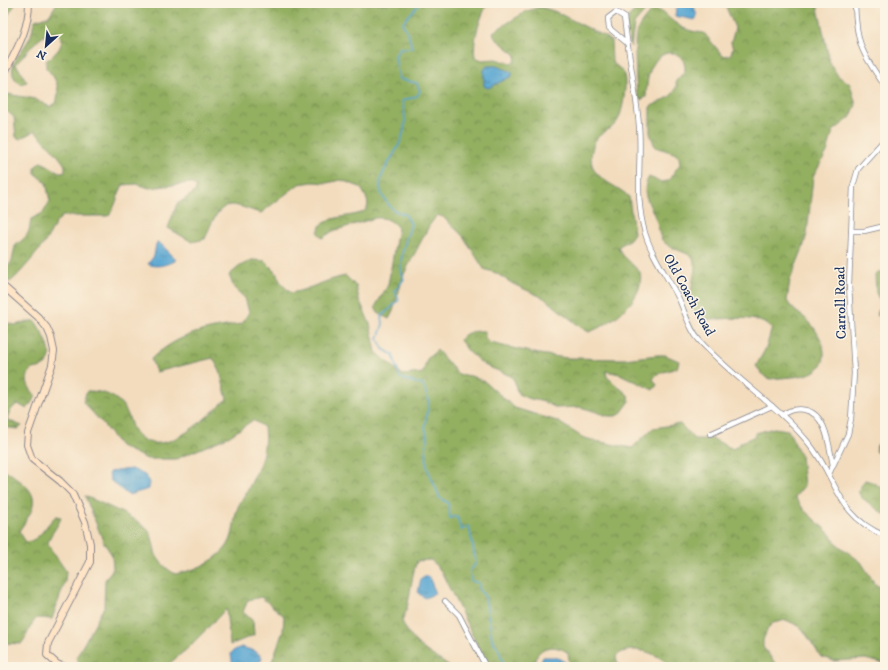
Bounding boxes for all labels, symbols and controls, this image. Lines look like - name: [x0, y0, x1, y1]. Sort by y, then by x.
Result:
- north arrow: [26, 26, 66, 66]
- text: N: [35, 46, 49, 62]
- street label: Old Coach Road: [659, 251, 719, 339]
- street label: Carroll Road: [831, 266, 851, 340]

